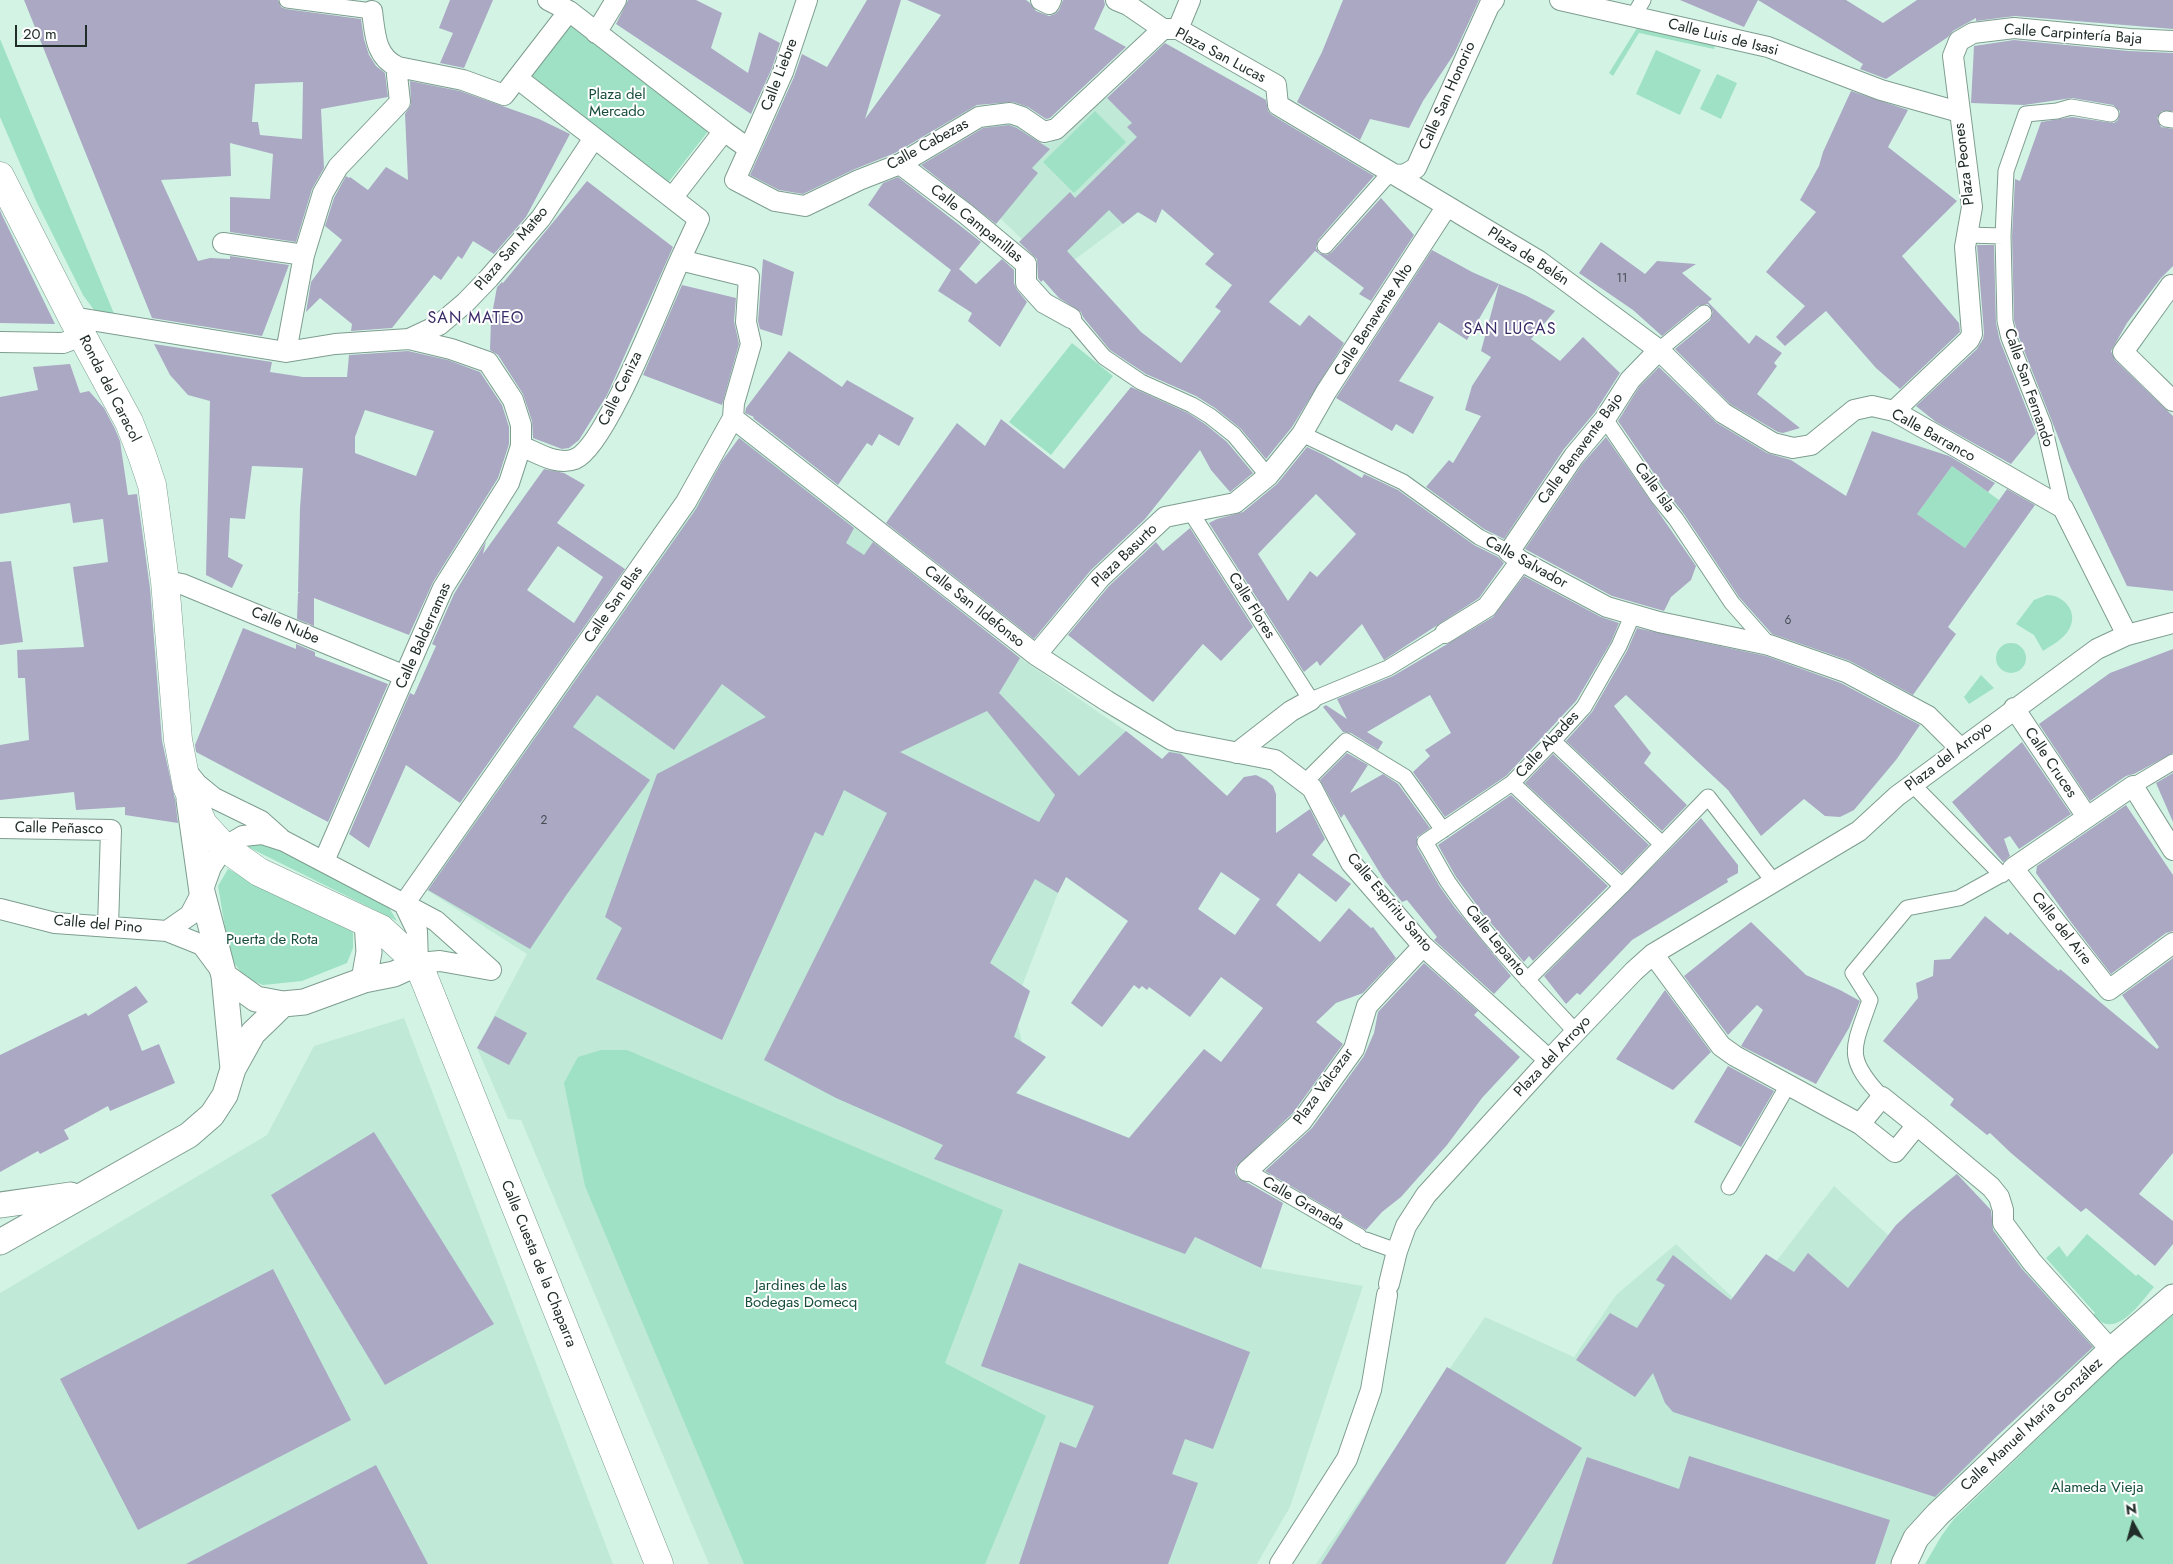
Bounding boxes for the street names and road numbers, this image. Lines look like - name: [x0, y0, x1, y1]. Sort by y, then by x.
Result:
- street label: Calle Luis de Isasi: [1666, 16, 1780, 60]
- street label: Calle Carpintería Baja: [2003, 21, 2143, 49]
- street label: Plaza San Lucas: [1172, 25, 1268, 87]
- street label: Calle Liebre: [758, 36, 802, 114]
- street label: Calle San Honorio: [1416, 39, 1480, 153]
- street label: Calle Cabezas: [884, 115, 972, 175]
- street label: Plaza Peones: [1951, 122, 1979, 206]
- street label: Calle Campanillas: [926, 181, 1026, 267]
- street label: Plaza San Mateo: [472, 203, 552, 295]
- street label: Plaza de Belén: [1484, 224, 1572, 290]
- street label: Calle Benavente Alto: [1331, 260, 1417, 380]
- street label: Calle San Fernando: [1999, 326, 2057, 450]
- street label: Ronda del Caracol: [74, 333, 144, 445]
- street label: Calle Ceniza: [595, 349, 647, 429]
- street label: Calle Benavente Bajo: [1535, 390, 1627, 508]
- street label: Calle Barranco: [1888, 406, 1978, 466]
- street label: Calle Isla: [1630, 460, 1678, 516]
- street label: Plaza Basurto: [1089, 520, 1161, 592]
- street label: Calle Salvador: [1482, 533, 1570, 593]
- street label: Calle San Ildefonso: [920, 562, 1028, 652]
- street label: Calle San Blas: [581, 563, 647, 647]
- street label: Calle Flores: [1224, 570, 1278, 642]
- street label: Calle Balderramas: [393, 580, 455, 692]
- street label: Calle Nube: [248, 604, 322, 648]
- street label: Calle Abades: [1513, 708, 1583, 782]
- street label: Plaza del Arroyo: [1902, 718, 1996, 796]
- street label: Calle Cruces: [2020, 724, 2080, 802]
- street label: Calle Peñasco: [15, 819, 103, 839]
- street label: Calle Espíritu Santo: [1342, 850, 1436, 956]
- street label: Calle del Aire: [2027, 889, 2095, 969]
- street label: Calle Lepanto: [1461, 902, 1529, 980]
- street label: Calle del Pino: [53, 912, 143, 938]
- street label: Plaza del Arroyo: [1511, 1013, 1595, 1101]
- street label: Plaza Valcazar: [1290, 1045, 1358, 1129]
- street label: Calle Granada: [1259, 1173, 1347, 1235]
- street label: Calle Cuesta de la Chaparra: [496, 1178, 580, 1350]
- street label: Calle Manuel María González: [1957, 1355, 2107, 1495]

